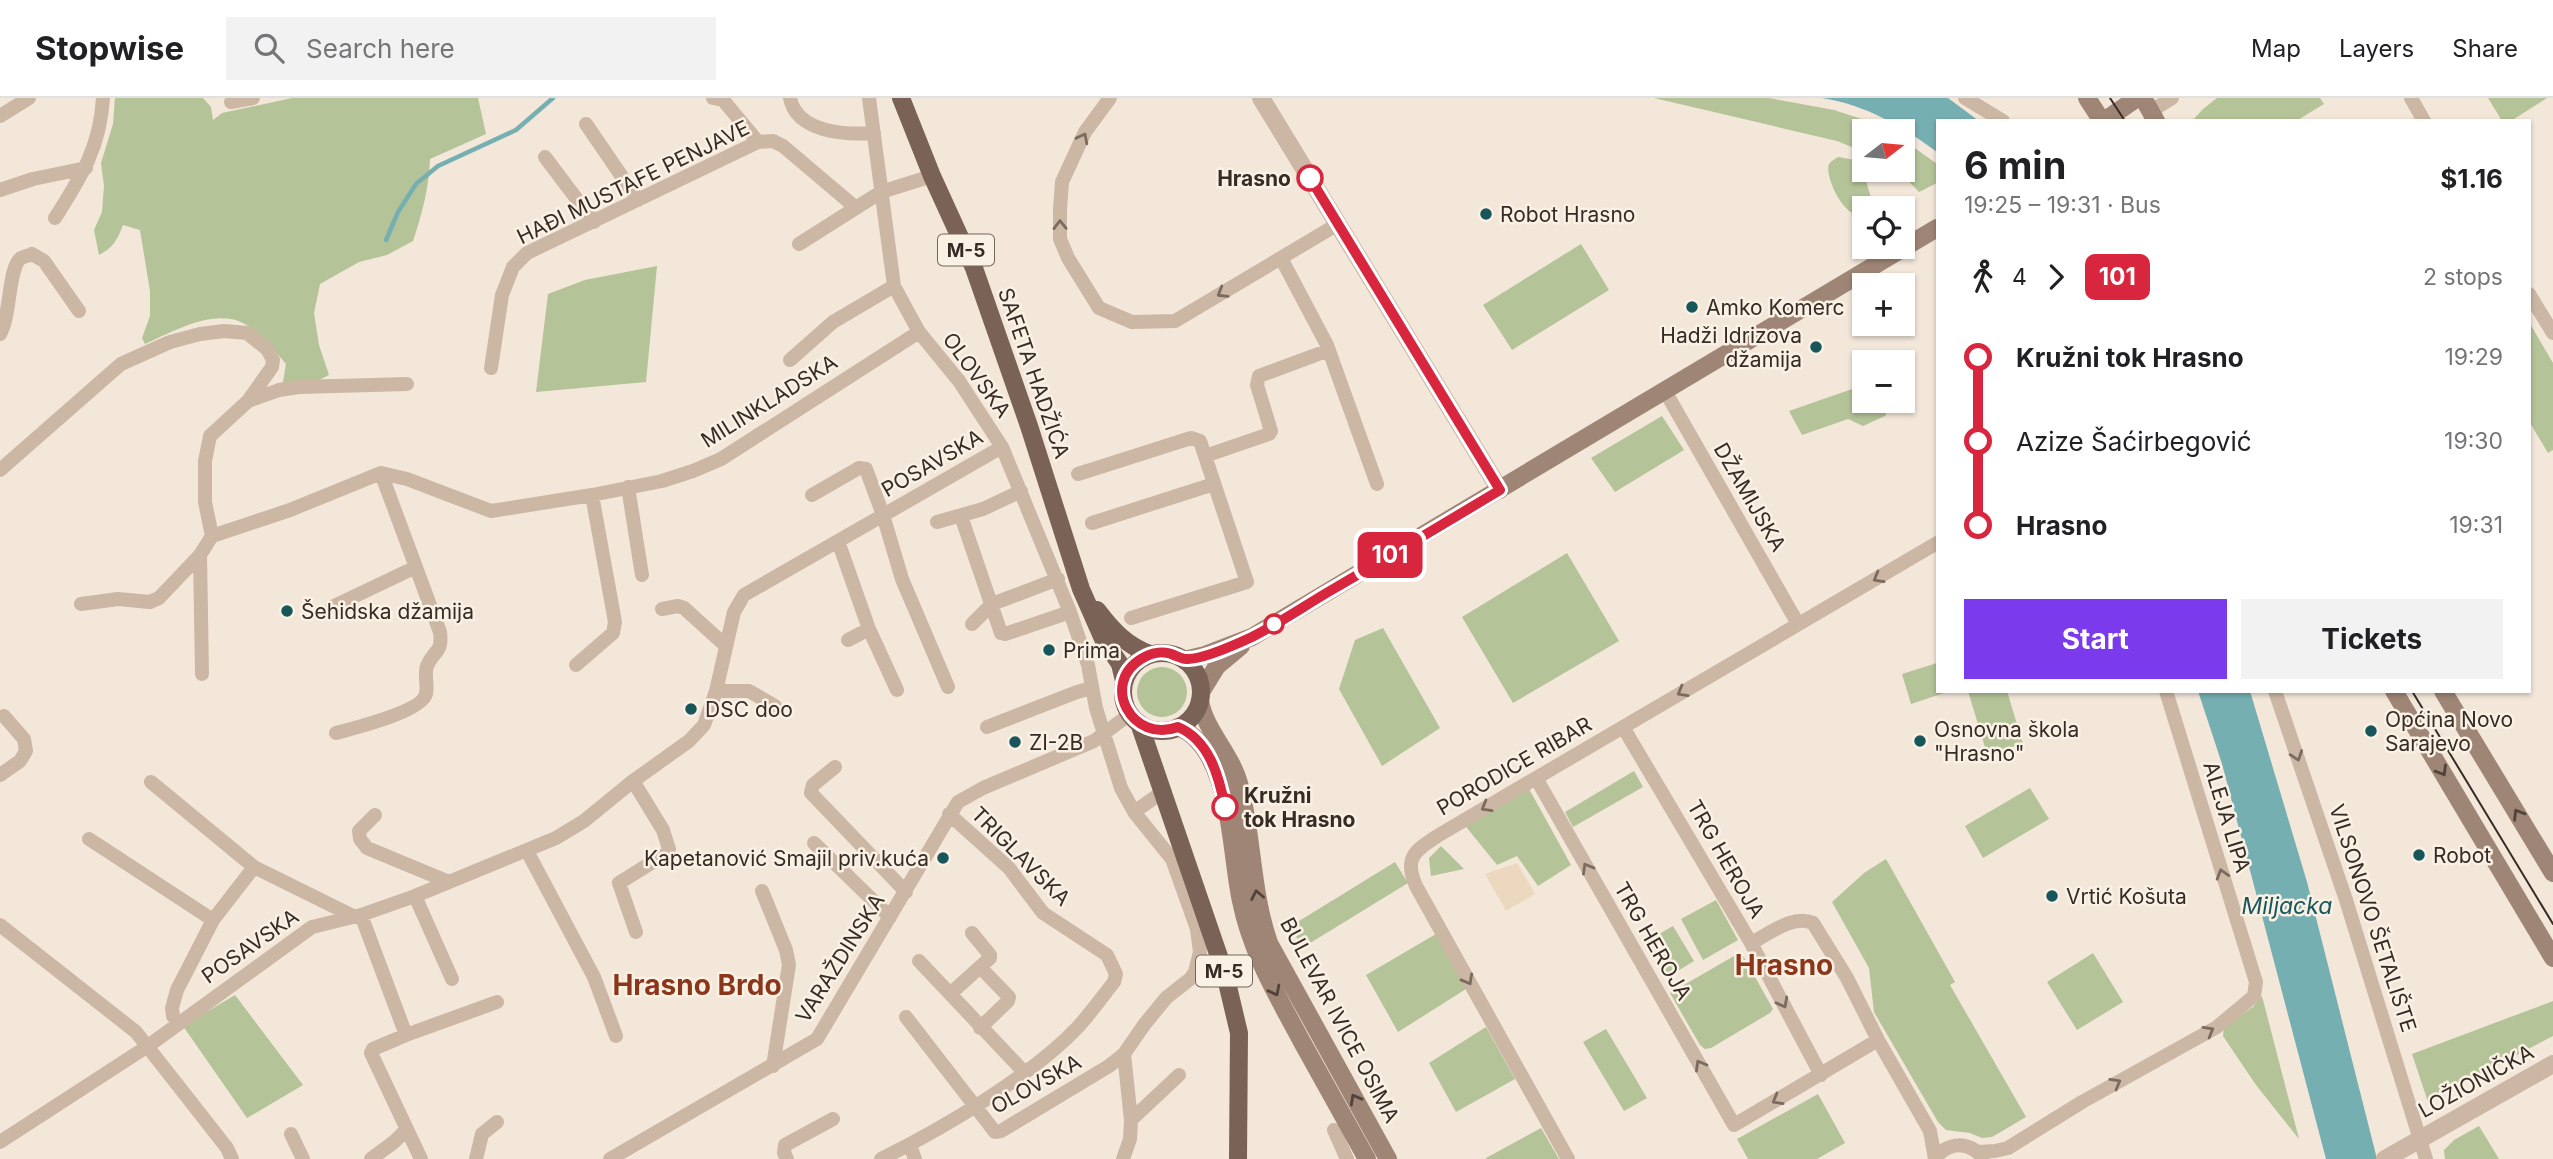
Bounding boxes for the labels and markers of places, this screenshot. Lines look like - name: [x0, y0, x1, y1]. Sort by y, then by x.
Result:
- marker: Hrasno: [1297, 165, 1323, 191]
- place label: Hrasno: [1217, 166, 1291, 191]
- place label: Robot Hrasno: [1500, 202, 1635, 227]
- marker: Robot Hrasno: [1478, 206, 1494, 222]
- place label: Amko Komerc: [1706, 295, 1845, 320]
- marker: Amko Komerc: [1684, 299, 1700, 315]
- place label: Hadži Idrizova džamija: [1660, 323, 1802, 372]
- marker: Hadži Idrizova džamija: [1808, 339, 1824, 355]
- place label: Šehidska džamija: [301, 599, 474, 624]
- marker: Šehidska džamija: [279, 603, 295, 619]
- unlabelled marker: [1264, 614, 1284, 634]
- place label: Prima: [1063, 638, 1120, 663]
- marker: Prima: [1041, 642, 1057, 658]
- place label: DSC doo: [705, 697, 793, 722]
- marker: DSC doo: [683, 701, 699, 717]
- place label: Općina Novo Sarajevo: [2385, 707, 2513, 756]
- place label: Osnovna škola "Hrasno": [1934, 717, 2079, 766]
- marker: Općina Novo Sarajevo: [2363, 723, 2379, 739]
- place label: ZI-2B: [1029, 730, 1083, 755]
- marker: Osnovna škola "Hrasno": [1912, 733, 1928, 749]
- marker: ZI-2B: [1007, 734, 1023, 750]
- place label: Kružni tok Hrasno: [1244, 783, 1355, 832]
- marker: Kružni tok Hrasno: [1212, 794, 1238, 820]
- place label: Robot: [2433, 843, 2491, 868]
- place label: Kapetanović Smajil priv.kuća: [644, 846, 929, 871]
- marker: Robot: [2411, 847, 2427, 863]
- marker: Kapetanović Smajil priv.kuća: [935, 850, 951, 866]
- place label: Vrtić Košuta: [2066, 884, 2187, 909]
- marker: Vrtić Košuta: [2044, 888, 2060, 904]

